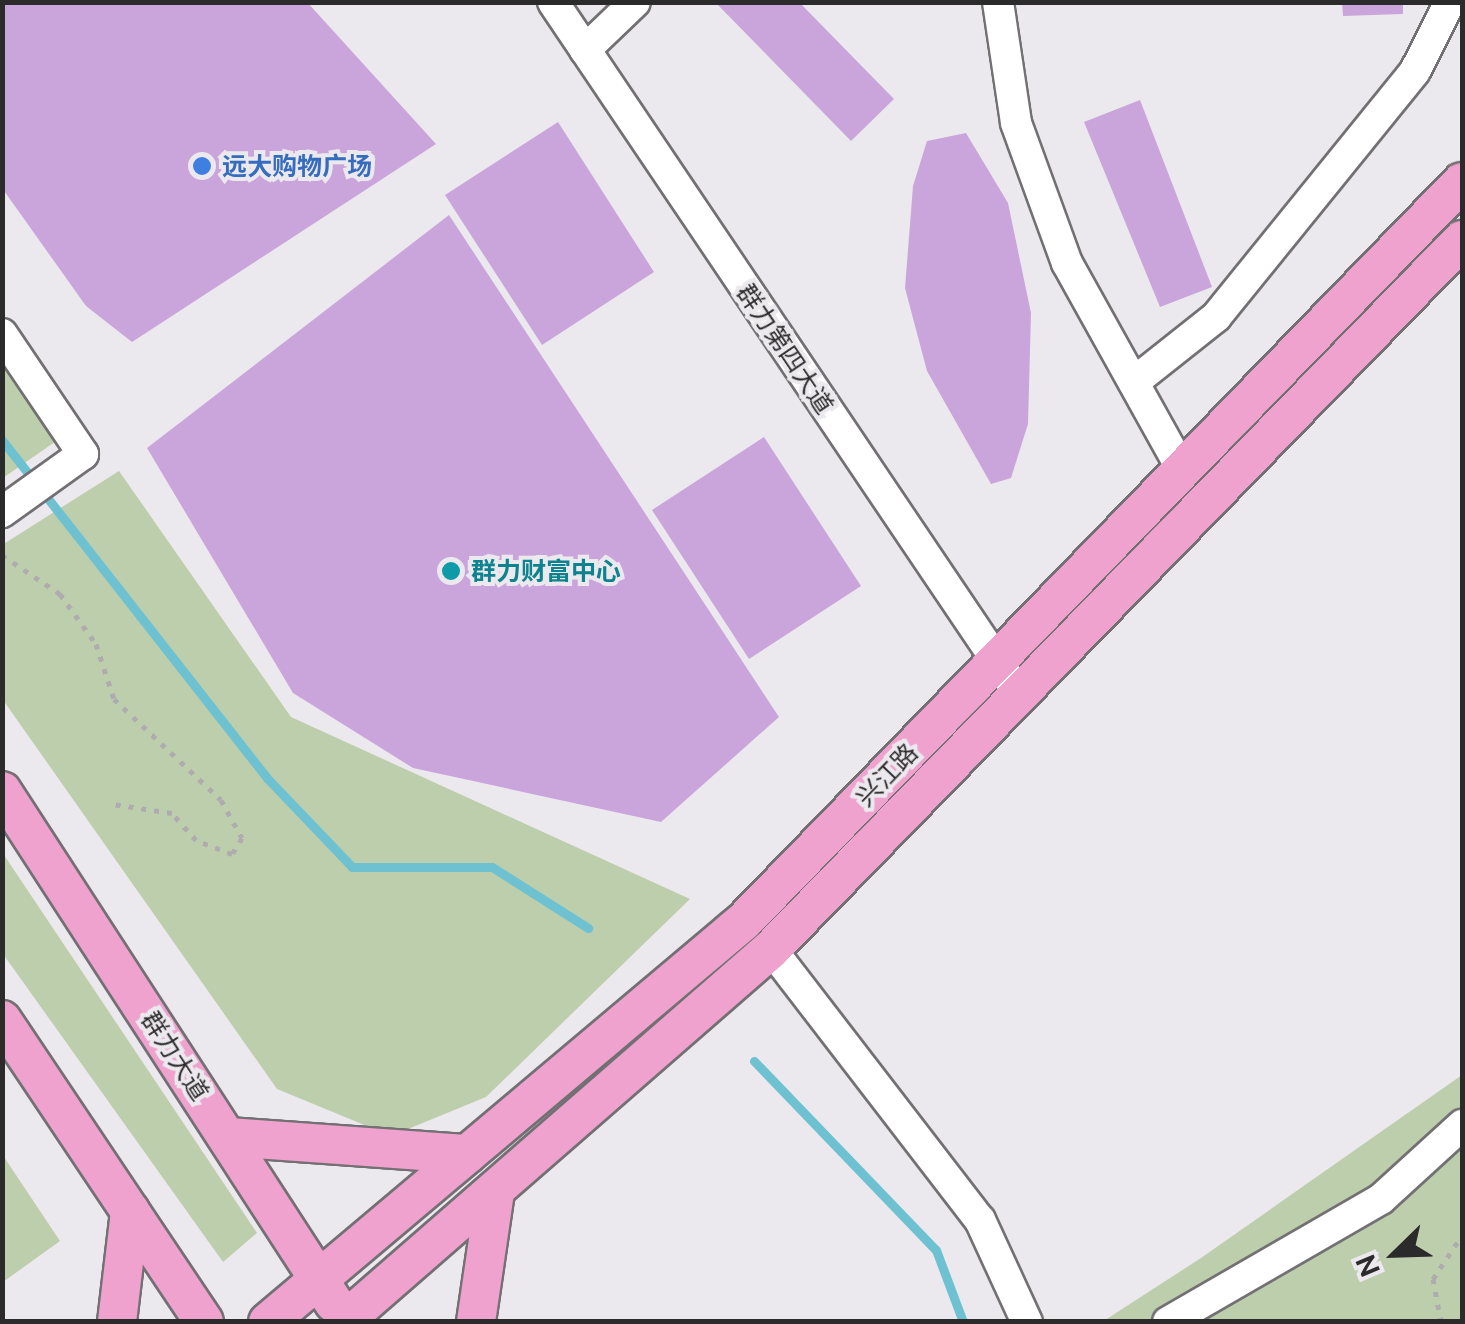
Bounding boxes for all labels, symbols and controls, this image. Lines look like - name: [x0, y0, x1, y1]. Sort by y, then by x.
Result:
- place label: 远大购物广场: [222, 151, 372, 181]
- marker: 远大购物广场: [191, 155, 213, 177]
- street label: 群力第四大道: [731, 278, 839, 420]
- place label: 群力财富中心: [471, 556, 621, 586]
- marker: 群力财富中心: [440, 560, 462, 582]
- street label: 兴江路: [850, 738, 924, 812]
- street label: 群力大道: [135, 1006, 215, 1106]
- north arrow: [1345, 1204, 1445, 1304]
- text: N: [1349, 1250, 1385, 1282]

